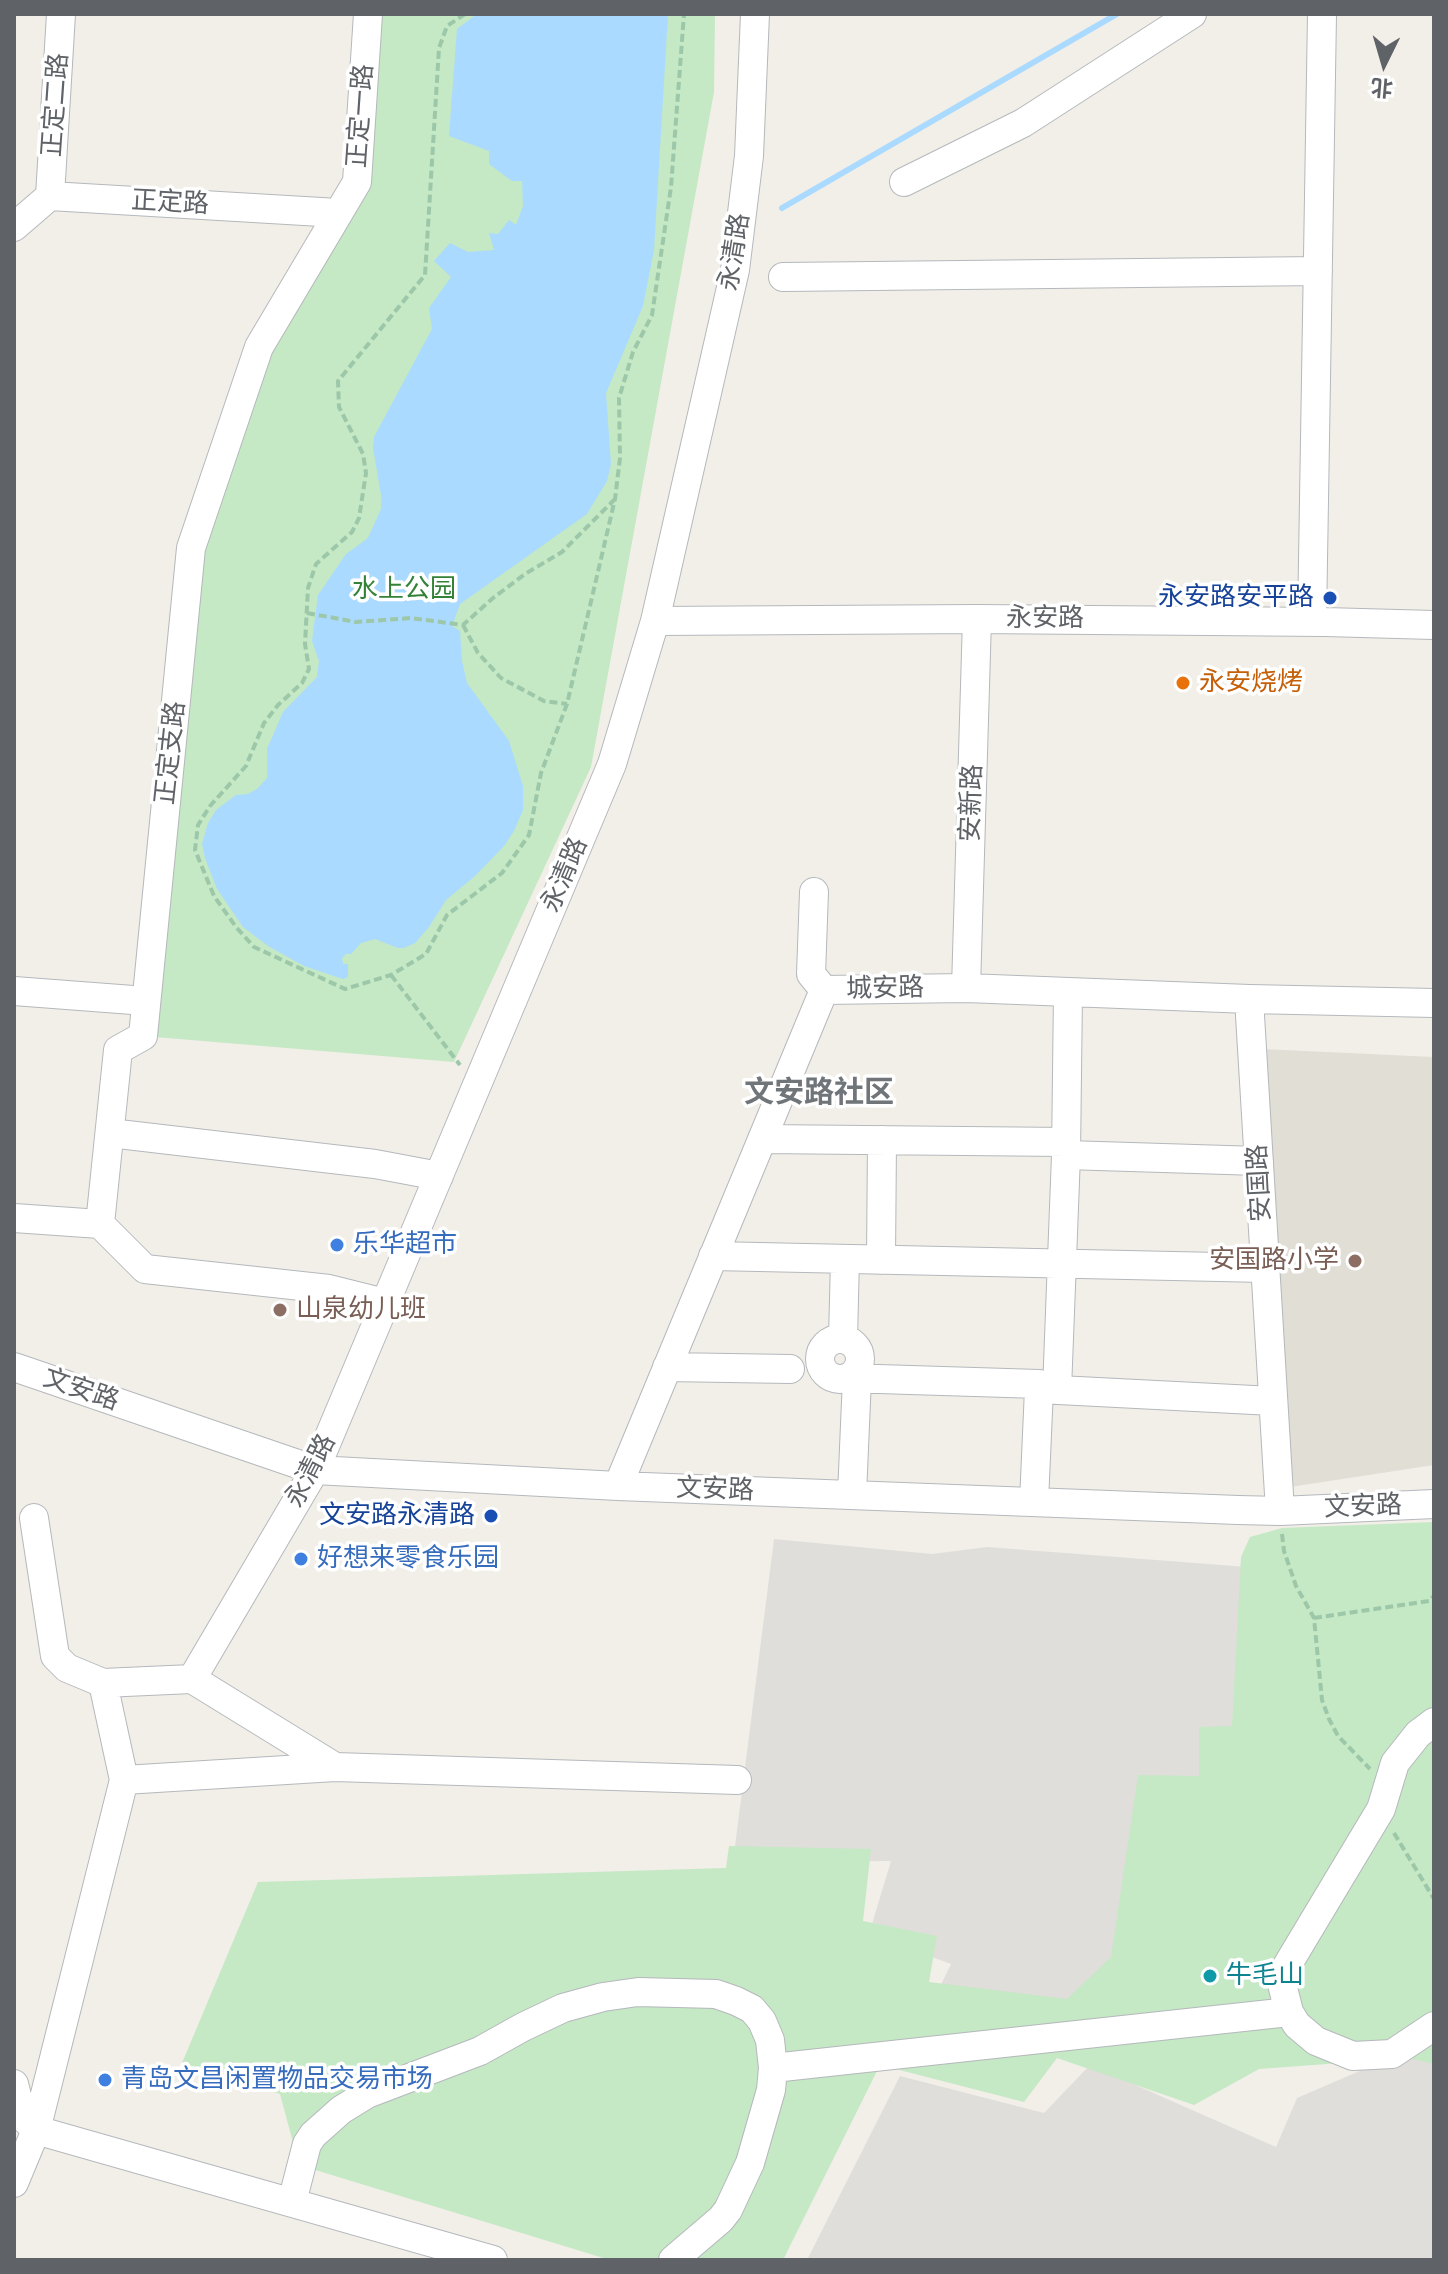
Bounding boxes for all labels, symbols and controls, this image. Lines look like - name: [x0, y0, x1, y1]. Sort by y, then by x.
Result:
- north arrow: [1344, 24, 1424, 104]
- street label: 正定二路: [37, 52, 75, 158]
- street label: 正定一路: [342, 63, 380, 169]
- text: 北: [1370, 72, 1394, 104]
- street label: 正定路: [130, 185, 210, 221]
- street label: 永清路: [713, 211, 757, 293]
- park label: 水上公园: [352, 574, 456, 606]
- place label: 永安路安平路: [1158, 582, 1314, 614]
- marker: 永安路安平路: [1321, 589, 1339, 607]
- street label: 永安路: [1006, 603, 1084, 635]
- place label: 永安烧烤: [1199, 667, 1303, 699]
- marker: 永安烧烤: [1174, 674, 1192, 692]
- street label: 正定支路: [150, 700, 192, 806]
- street label: 安新路: [955, 763, 989, 843]
- street label: 永清路: [535, 833, 595, 917]
- street label: 城安路: [846, 973, 924, 1005]
- district label: 文安路社区: [744, 1076, 894, 1112]
- street label: 安国路: [1242, 1143, 1278, 1223]
- place label: 乐华超市: [353, 1229, 457, 1261]
- marker: 乐华超市: [328, 1236, 346, 1254]
- place label: 安国路小学: [1209, 1245, 1339, 1277]
- marker: 安国路小学: [1346, 1252, 1364, 1270]
- place label: 山泉幼儿班: [296, 1294, 426, 1326]
- marker: 山泉幼儿班: [271, 1301, 289, 1319]
- street label: 文安路: [39, 1363, 123, 1417]
- street label: 永清路: [279, 1429, 343, 1513]
- street label: 文安路: [675, 1473, 755, 1507]
- street label: 文安路: [1323, 1490, 1403, 1524]
- place label: 文安路永清路: [319, 1500, 475, 1532]
- marker: 文安路永清路: [482, 1507, 500, 1525]
- place label: 好想来零食乐园: [317, 1543, 499, 1575]
- marker: 好想来零食乐园: [292, 1550, 310, 1568]
- place label: 牛毛山: [1226, 1960, 1304, 1992]
- marker: 牛毛山: [1201, 1967, 1219, 1985]
- place label: 青岛文昌闲置物品交易市场: [121, 2064, 433, 2096]
- marker: 青岛文昌闲置物品交易市场: [96, 2071, 114, 2089]

